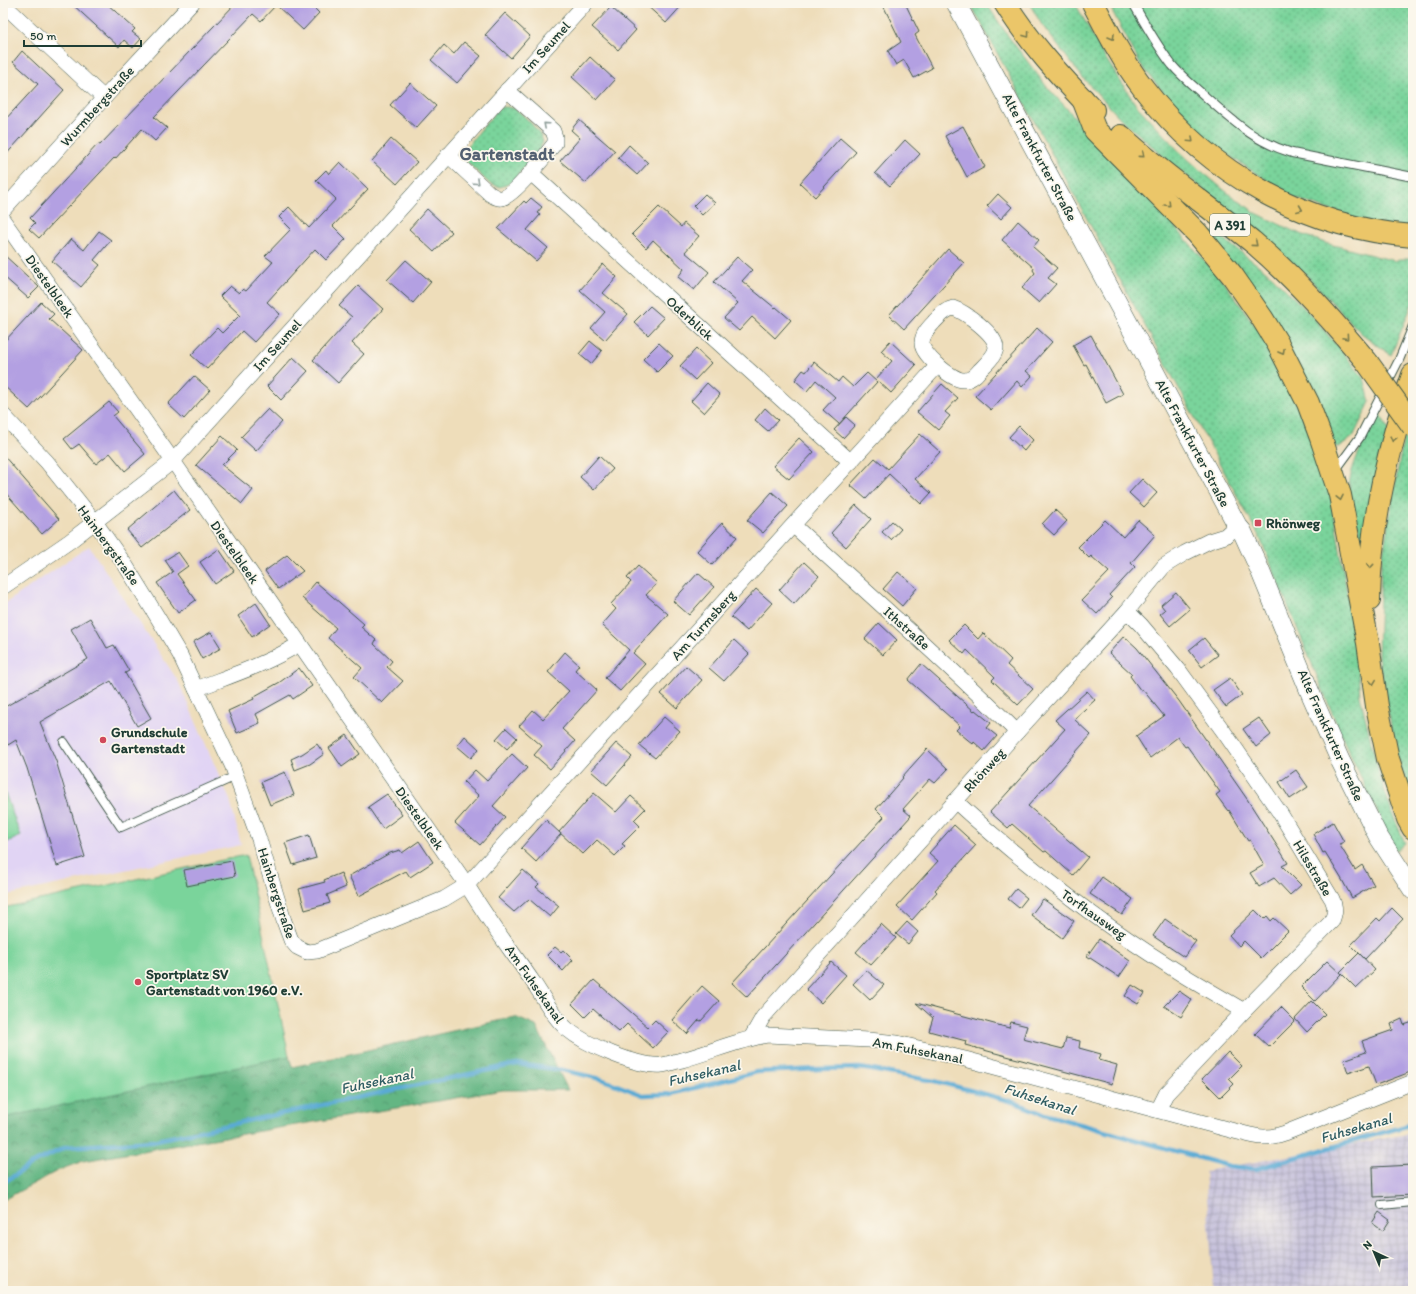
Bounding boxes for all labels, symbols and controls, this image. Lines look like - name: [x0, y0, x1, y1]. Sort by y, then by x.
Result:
- street label: Im Seumel: [519, 18, 574, 77]
- scale bar: [24, 22, 141, 48]
- text: 50 m: [30, 29, 56, 43]
- one-way arrow: [1023, 30, 1030, 37]
- one-way arrow: [1107, 33, 1115, 40]
- street label: Wurmbergstraße: [57, 62, 138, 150]
- street label: Alte Frankfurter Straße: [999, 90, 1081, 224]
- one-way arrow: [543, 123, 551, 130]
- one-way arrow: [1186, 135, 1193, 142]
- district label: Gartenstadt: [459, 143, 555, 165]
- one-way arrow: [1137, 151, 1144, 158]
- one-way arrow: [472, 177, 480, 184]
- one-way arrow: [1163, 199, 1171, 207]
- one-way arrow: [1296, 205, 1303, 213]
- road number: A 391: [1210, 214, 1250, 236]
- one-way arrow: [1250, 240, 1257, 247]
- street label: Diestelbleek: [22, 251, 78, 322]
- street label: Oderblick: [662, 293, 718, 345]
- street label: Im Seumel: [250, 316, 305, 375]
- one-way arrow: [1341, 332, 1348, 339]
- one-way arrow: [1277, 348, 1285, 355]
- street label: Alte Frankfurter Straße: [1152, 376, 1234, 510]
- one-way arrow: [1389, 435, 1398, 442]
- one-way arrow: [1336, 495, 1344, 501]
- street label: Hainbergstraße: [74, 502, 144, 589]
- place label: Rhönweg: [1266, 515, 1321, 532]
- street label: Diestelbleek: [207, 517, 263, 588]
- marker: Rhönweg: [1253, 518, 1263, 528]
- one-way arrow: [1366, 563, 1375, 569]
- street label: Am Turmsberg: [667, 586, 740, 664]
- street label: Ithstraße: [880, 603, 934, 654]
- street label: Alte Frankfurter Straße: [1294, 667, 1367, 804]
- one-way arrow: [1368, 679, 1377, 685]
- place label: Grundschule Gartenstadt: [111, 724, 188, 757]
- marker: Grundschule Gartenstadt: [98, 735, 108, 745]
- street label: Rhönweg: [960, 744, 1009, 796]
- street label: Diestelbleek: [392, 783, 448, 854]
- street label: Hilsstraße: [1289, 837, 1336, 900]
- street label: Hainbergstraße: [254, 845, 299, 941]
- street label: Torfhausweg: [1058, 886, 1130, 944]
- street label: Am Fuhsekanal: [501, 942, 568, 1027]
- place label: Sportplatz SV Gartenstadt von 1960 e.V.: [146, 966, 303, 999]
- marker: Sportplatz SV Gartenstadt von 1960 e.V.: [133, 977, 143, 987]
- street label: Am Fuhsekanal: [871, 1033, 965, 1068]
- water label: Fuhsekanal: [666, 1056, 744, 1090]
- water label: Fuhsekanal: [339, 1064, 417, 1097]
- water label: Fuhsekanal: [1002, 1079, 1080, 1120]
- water label: Fuhsekanal: [1318, 1109, 1396, 1147]
- north arrow: [1354, 1232, 1394, 1272]
- text: N: [1360, 1238, 1375, 1252]

